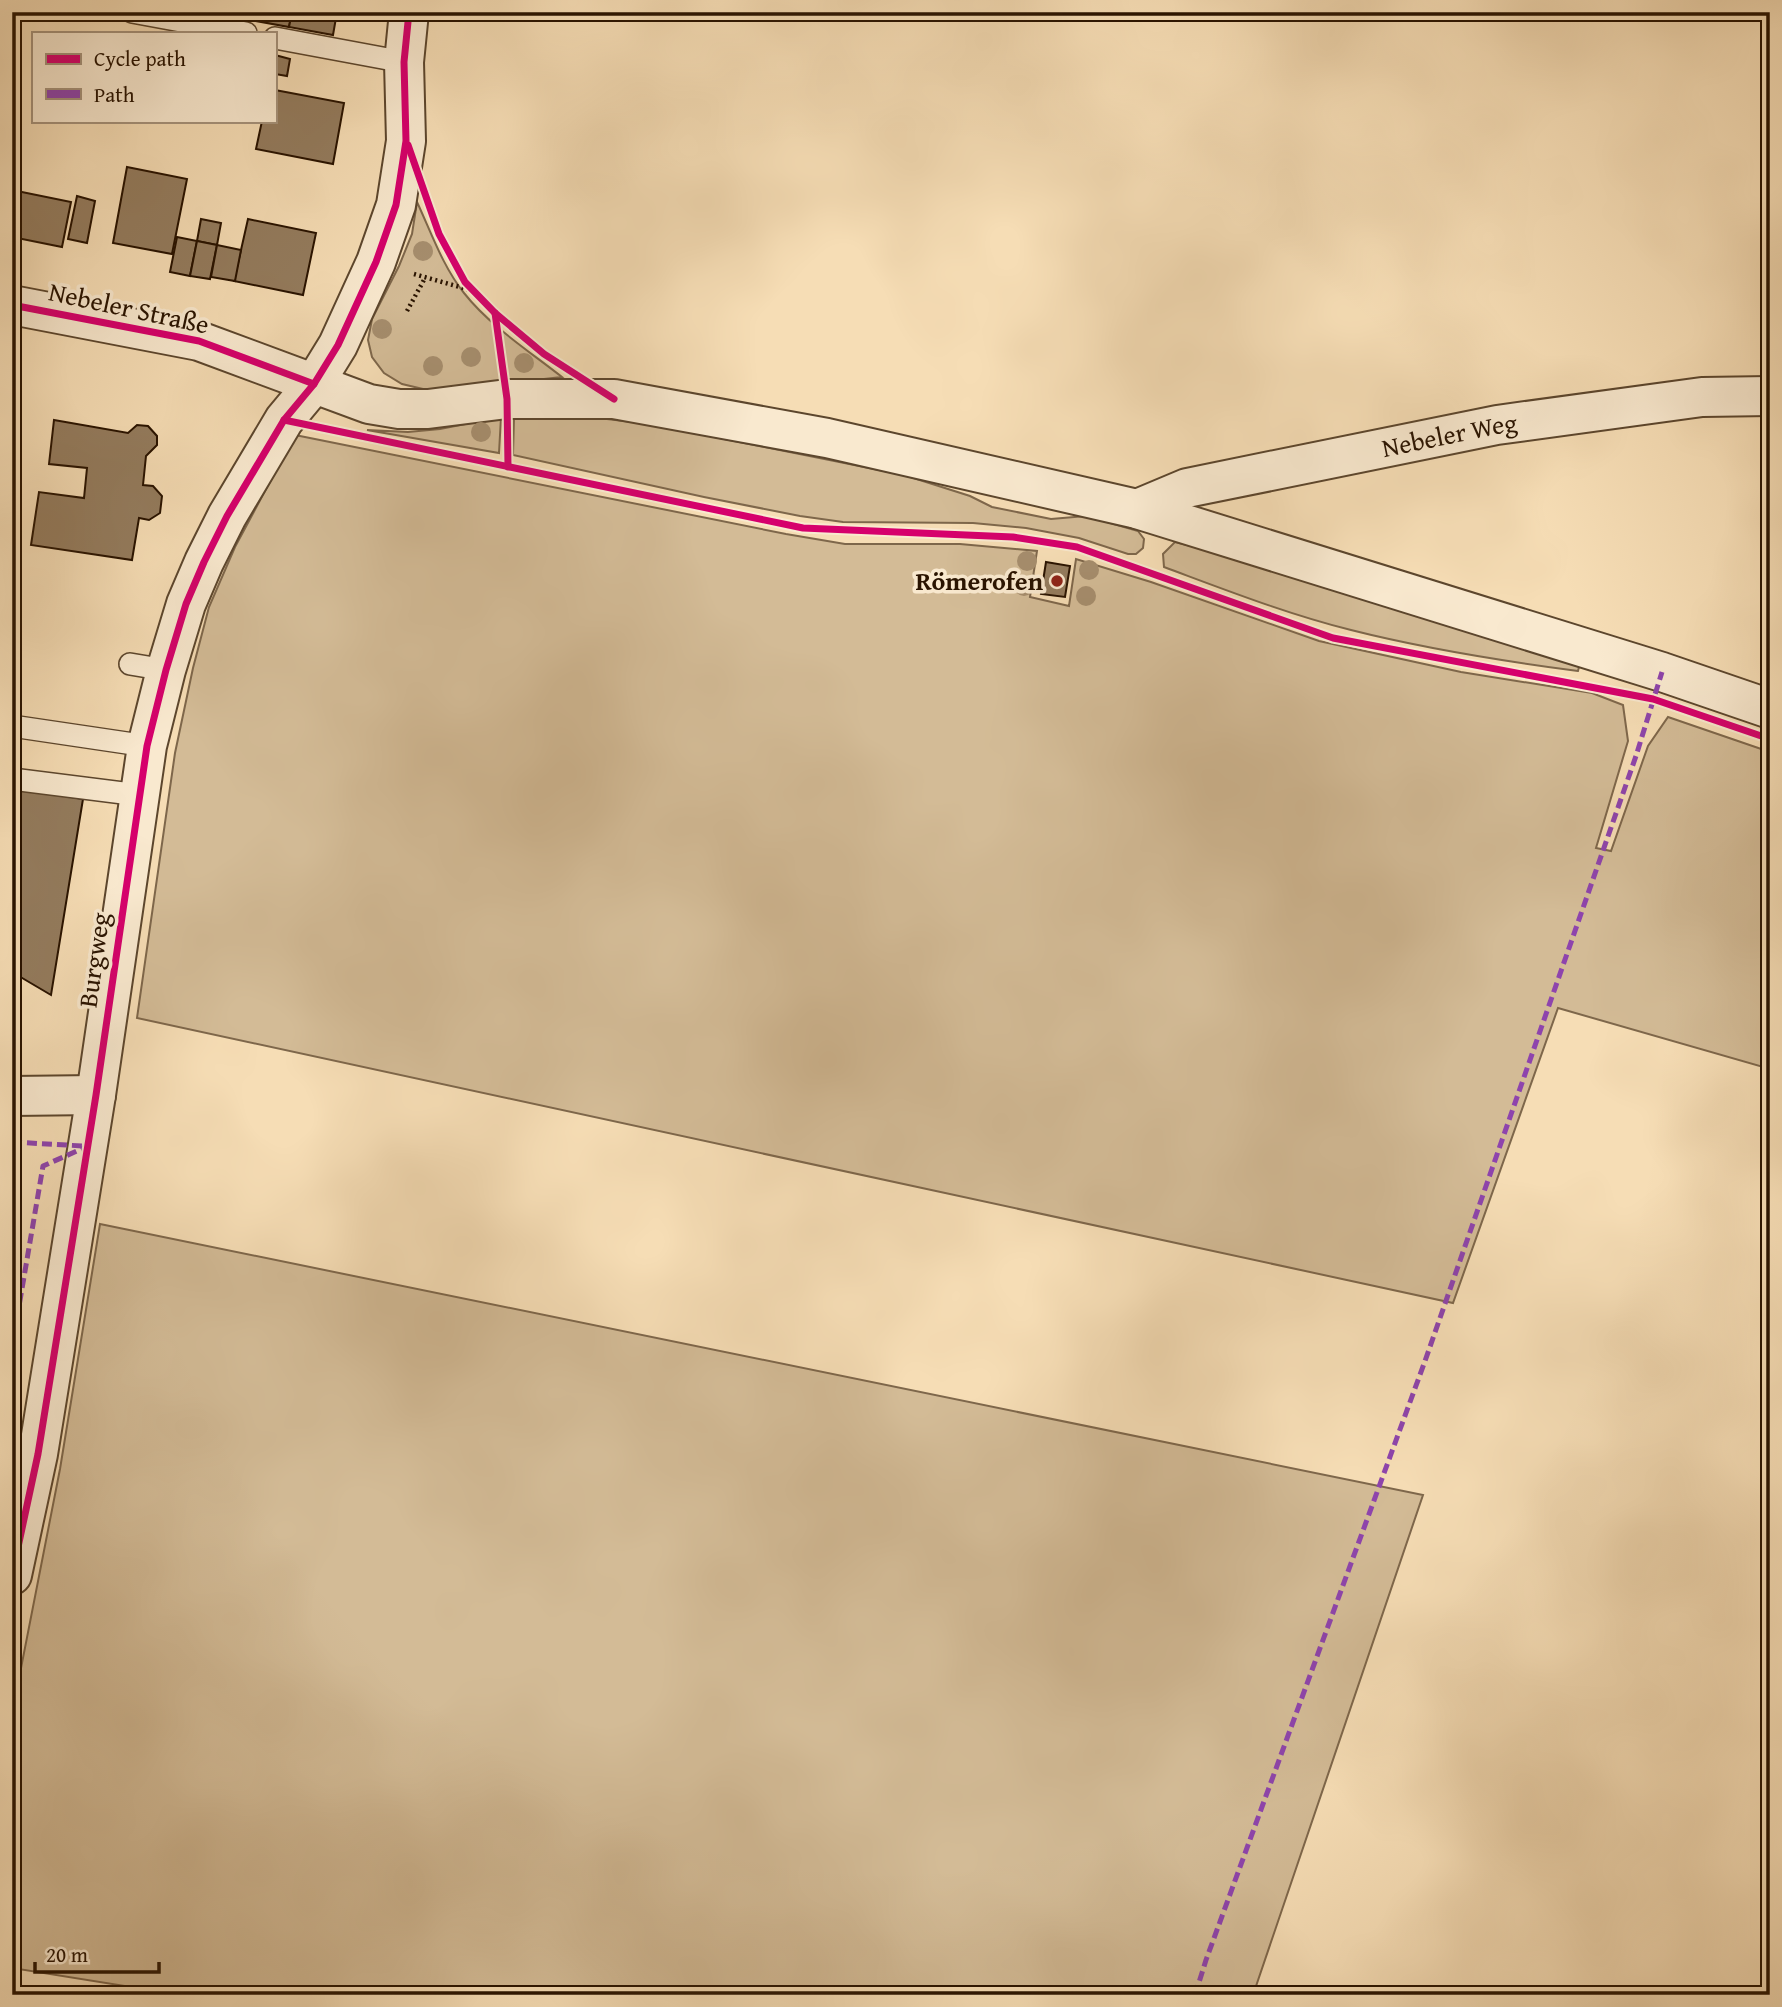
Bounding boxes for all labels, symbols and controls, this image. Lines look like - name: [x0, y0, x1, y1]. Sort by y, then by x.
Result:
- legend: [32, 32, 276, 122]
- text: Cycle path: [94, 43, 186, 74]
- text: Path: [94, 79, 135, 110]
- street label: Nebeler Straße: [45, 272, 213, 344]
- street label: Nebeler Weg: [1378, 402, 1519, 467]
- place label: Römerofen: [915, 561, 1044, 600]
- marker: Römerofen: [1049, 573, 1065, 589]
- street label: Burgweg: [68, 910, 119, 1010]
- scale bar: [35, 1930, 159, 1974]
- text: 20 m: [46, 1939, 88, 1970]

